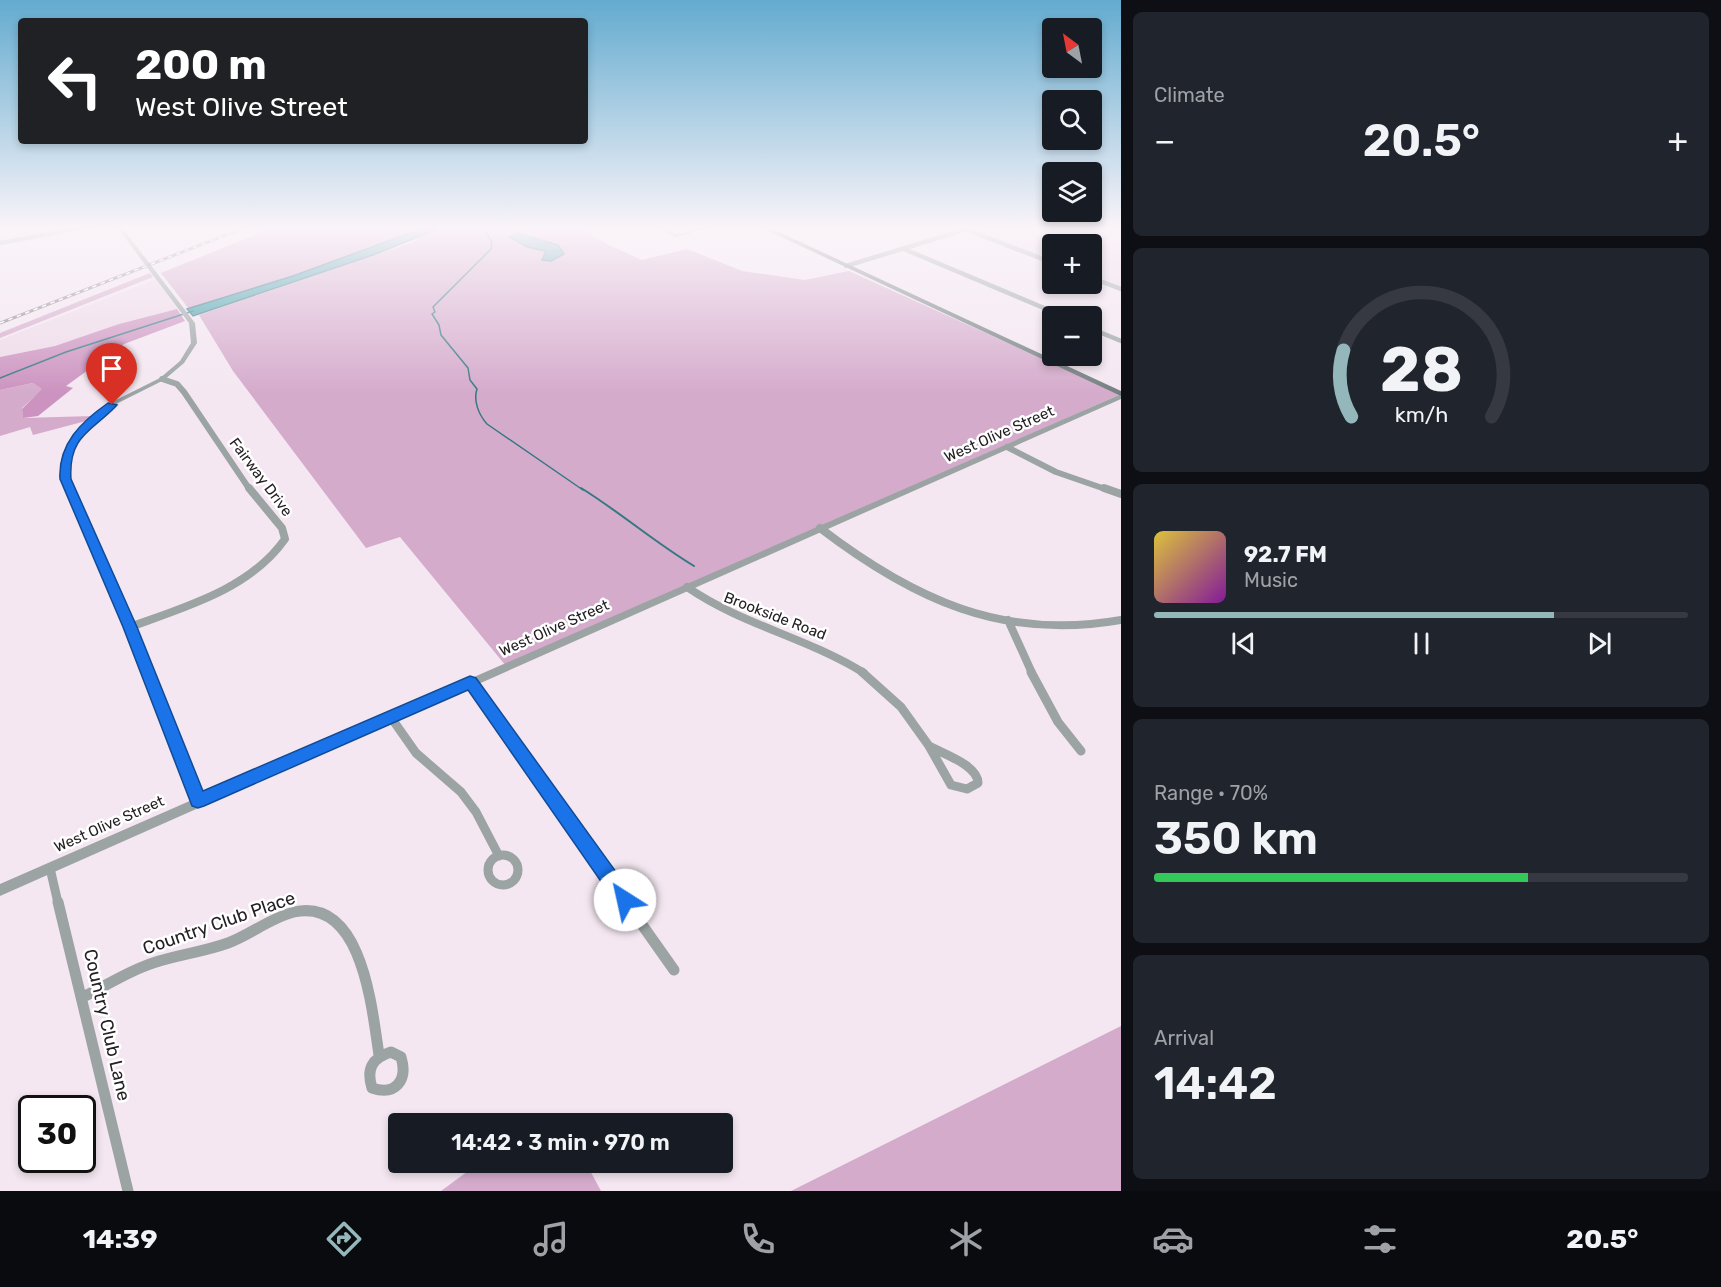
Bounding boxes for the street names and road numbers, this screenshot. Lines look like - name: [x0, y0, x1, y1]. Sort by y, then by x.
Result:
- street label: West Olive Street: [941, 402, 1057, 466]
- street label: Fairway Drive: [226, 434, 296, 520]
- street label: Brookside Road: [721, 588, 829, 644]
- street label: West Olive Street: [496, 596, 612, 660]
- street label: West Olive Street: [51, 792, 167, 856]
- street label: Country Club Place: [140, 887, 298, 959]
- street label: Country Club Lane: [79, 947, 135, 1103]

